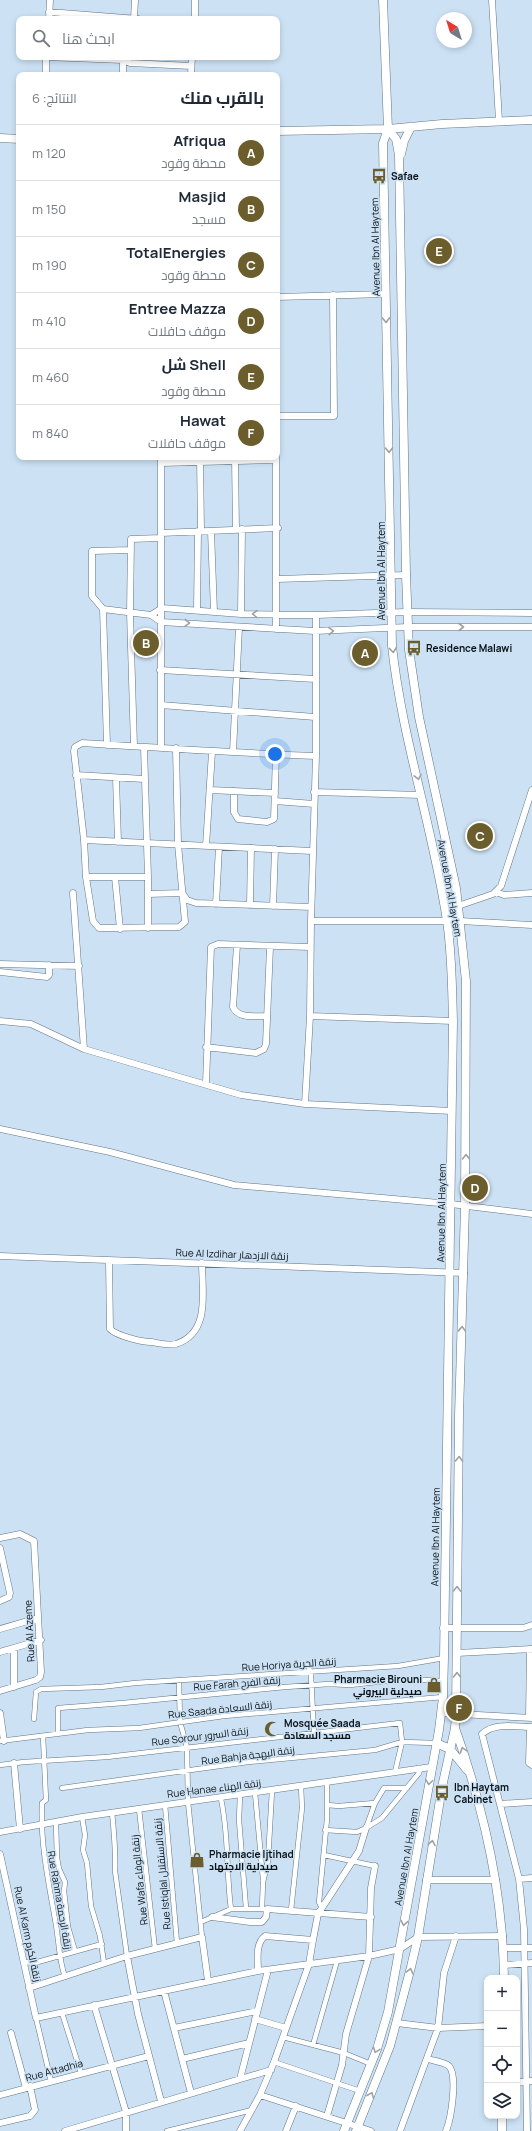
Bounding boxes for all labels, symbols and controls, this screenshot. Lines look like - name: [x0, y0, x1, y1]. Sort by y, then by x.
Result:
- north arrow: [436, 12, 472, 48]
- search box: [16, 16, 280, 60]
- icon: search: [30, 27, 52, 49]
- text: ابحث هنا: [62, 28, 115, 49]
- text: بالقرب منك: [180, 86, 264, 109]
- text: النتائج: 6: [32, 89, 77, 107]
- text: Afriqua: [173, 130, 226, 151]
- text: 120 m: [32, 144, 66, 162]
- text: A: [247, 144, 255, 162]
- text: محطة وقود: [161, 154, 226, 172]
- bus stop icon: Safae: [370, 167, 388, 185]
- place label: Safae: [391, 169, 419, 183]
- text: Masjid: [179, 186, 226, 207]
- street label: Avenue Ibn Al Haytem: [367, 197, 383, 297]
- text: 150 m: [32, 200, 66, 218]
- text: B: [247, 200, 255, 218]
- text: مسجد: [192, 210, 226, 228]
- pin: E: [426, 236, 452, 266]
- text: TotalEnergies: [126, 242, 226, 263]
- text: 190 m: [32, 256, 67, 274]
- text: C: [246, 256, 256, 274]
- text: محطة وقود: [161, 266, 226, 284]
- text: Entree Mazza: [129, 298, 226, 319]
- text: 410 m: [32, 312, 66, 330]
- text: D: [246, 312, 256, 330]
- one-way arrow: [382, 317, 391, 323]
- text: موقف حافلات: [148, 322, 226, 340]
- text: Shell شل: [162, 354, 226, 375]
- text: 460 m: [32, 368, 69, 386]
- text: E: [247, 368, 255, 386]
- text: محطة وقود: [161, 382, 226, 400]
- text: Hawat: [180, 410, 226, 431]
- text: 840 m: [32, 424, 69, 442]
- text: F: [248, 424, 254, 442]
- text: موقف حافلات: [148, 434, 226, 452]
- one-way arrow: [385, 447, 393, 453]
- street label: Avenue Ibn Al Haytem: [374, 522, 388, 620]
- one-way arrow: [252, 610, 258, 618]
- one-way arrow: [184, 619, 190, 628]
- one-way arrow: [458, 623, 464, 631]
- one-way arrow: [328, 626, 334, 635]
- pin: B: [133, 628, 159, 658]
- pin: A: [352, 638, 378, 668]
- bus stop icon: Residence Malawi: [405, 639, 423, 657]
- place label: Residence Malawi: [426, 641, 512, 655]
- one-way arrow: [388, 647, 397, 653]
- your location: [265, 744, 285, 764]
- one-way arrow: [413, 774, 421, 781]
- pin: C: [467, 821, 493, 851]
- street label: Avenue Ibn Al Haytem: [435, 838, 465, 938]
- one-way arrow: [461, 1154, 470, 1160]
- street label: Avenue Ibn Al Haytem: [433, 1163, 449, 1263]
- pin: D: [462, 1173, 488, 1203]
- street label: Rue Al Izdihar زنقة الازدهار: [175, 1245, 289, 1263]
- one-way arrow: [458, 1326, 466, 1332]
- one-way arrow: [455, 1456, 463, 1462]
- street label: Avenue Ibn Al Haytem: [427, 1487, 443, 1587]
- one-way arrow: [453, 1586, 461, 1592]
- street label: Rue Al Azeme: [20, 1600, 38, 1662]
- street label: Rue Horiya زنقة الحرية: [241, 1654, 337, 1674]
- street label: Rue Farah زنقة الفرح: [193, 1672, 281, 1694]
- place label: Pharmacie Birouni صيدلية البيروني: [334, 1672, 422, 1700]
- one-way arrow: [453, 1672, 461, 1678]
- shop icon: Pharmacie Birouni صيدلية البيروني: [425, 1676, 443, 1694]
- pin: F: [446, 1693, 472, 1723]
- street label: Rue Saada زنقة السعادة: [167, 1697, 273, 1721]
- place label: Mosquée Saada مسجد السعادة: [284, 1716, 361, 1742]
- mosque icon: Mosquée Saada مسجد السعادة: [263, 1720, 281, 1738]
- street label: Rue Sorour زنقة السرور: [151, 1723, 249, 1749]
- street label: Rue Bahja زنقة البهجة: [200, 1742, 296, 1768]
- one-way arrow: [459, 1746, 467, 1753]
- street label: Rue Hanae زنقة الهناء: [166, 1775, 262, 1801]
- one-way arrow: [425, 1778, 434, 1785]
- place label: Ibn Haytam Cabinet: [454, 1780, 509, 1806]
- bus stop icon: Ibn Haytam Cabinet: [433, 1784, 451, 1802]
- street label: Avenue Ibn Al Haytem: [391, 1807, 421, 1907]
- street label: Rue Istiqlal زنقة الاستقلال: [150, 1818, 174, 1930]
- street label: Rue Wafa زنقة الوفاء: [127, 1834, 151, 1926]
- one-way arrow: [427, 1840, 436, 1846]
- place label: Pharmacie Ijtihad صيدلية الاجتهاد: [209, 1847, 294, 1873]
- street label: Rue Rahma زنقة الرحمة: [44, 1850, 76, 1950]
- shop icon: Pharmacie Ijtihad صيدلية الاجتهاد: [188, 1851, 206, 1869]
- street label: Rue Al Karm زنقة الكرم: [10, 1885, 45, 1983]
- one-way arrow: [401, 1920, 409, 1927]
- one-way arrow: [405, 1968, 414, 1975]
- map controls: [484, 1975, 520, 2119]
- button: +: [484, 1975, 520, 2011]
- button: −: [484, 2011, 520, 2047]
- one-way arrow: [373, 2046, 381, 2053]
- button: locate: [484, 2047, 520, 2083]
- street label: Rue Attadhia: [24, 2056, 84, 2084]
- button: layers: [484, 2083, 520, 2119]
- one-way arrow: [366, 2091, 374, 2098]

